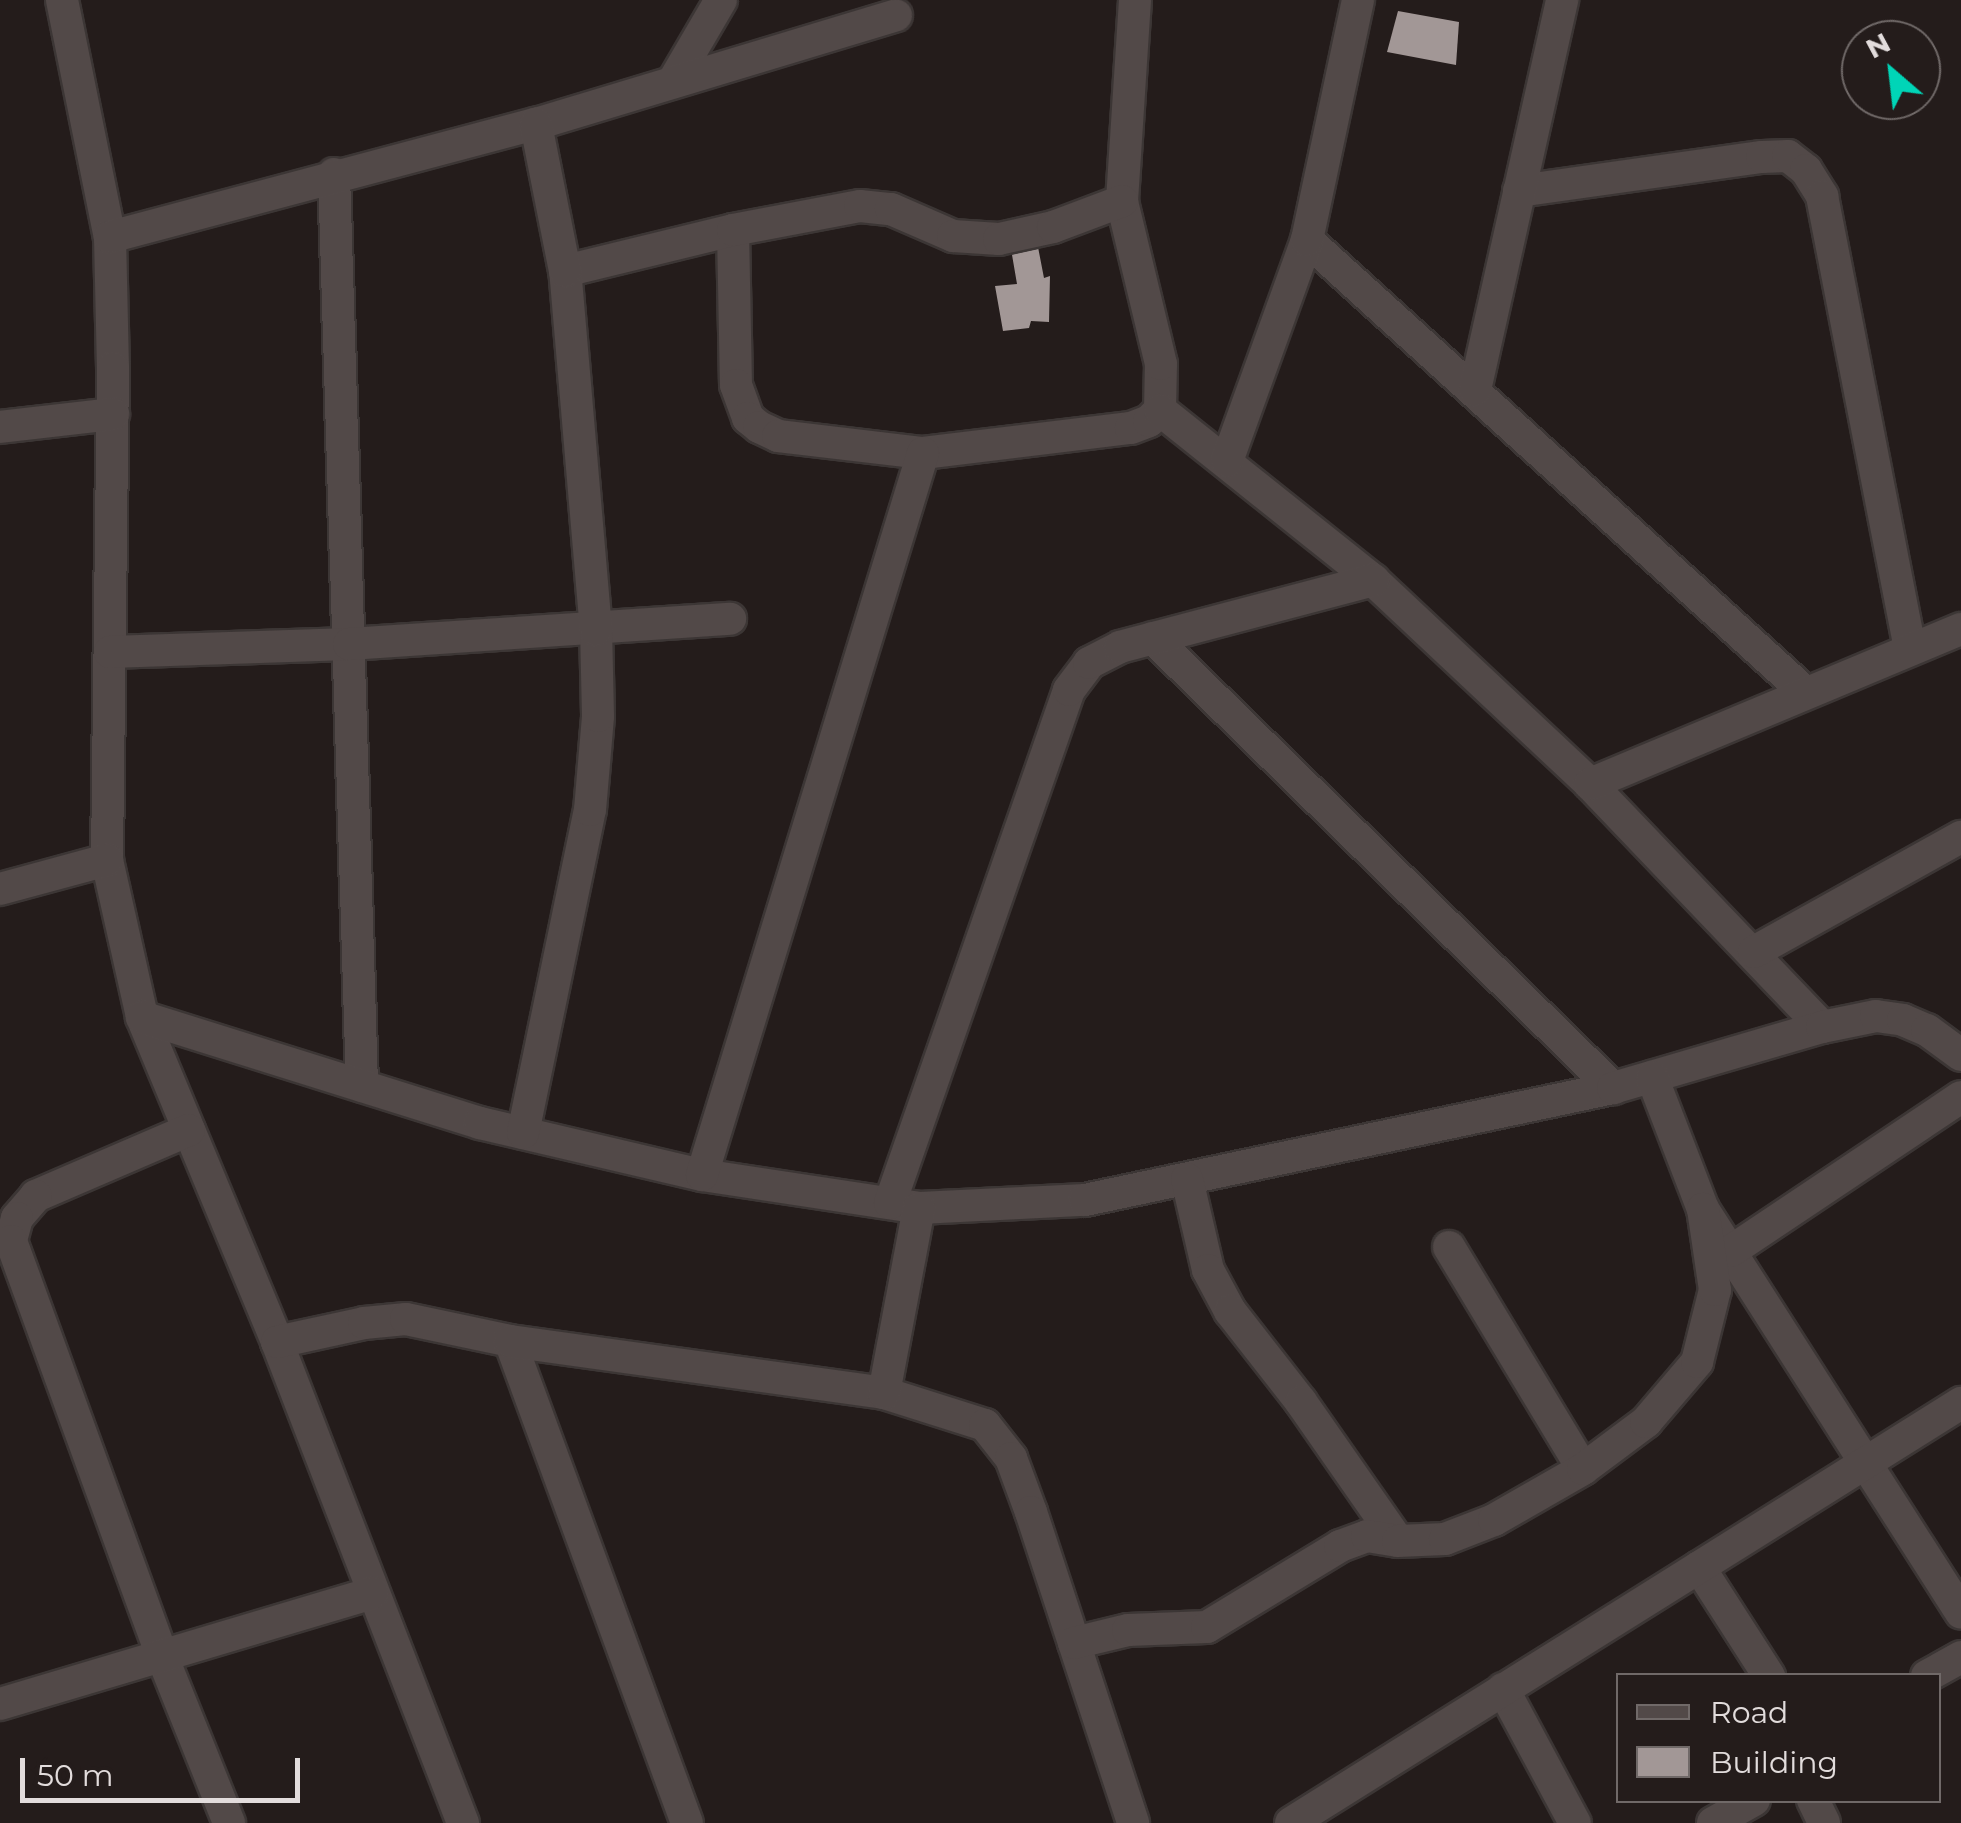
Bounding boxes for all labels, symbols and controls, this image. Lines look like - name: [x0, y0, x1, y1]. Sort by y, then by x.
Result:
- north arrow: [1841, 20, 1941, 120]
- text: N: [1860, 25, 1896, 66]
- legend: [1616, 1673, 1941, 1803]
- text: Road: [1710, 1694, 1788, 1731]
- scale bar: [25, 1738, 305, 1800]
- text: Building: [1710, 1744, 1838, 1781]
- text: 50 m: [37, 1757, 114, 1794]

